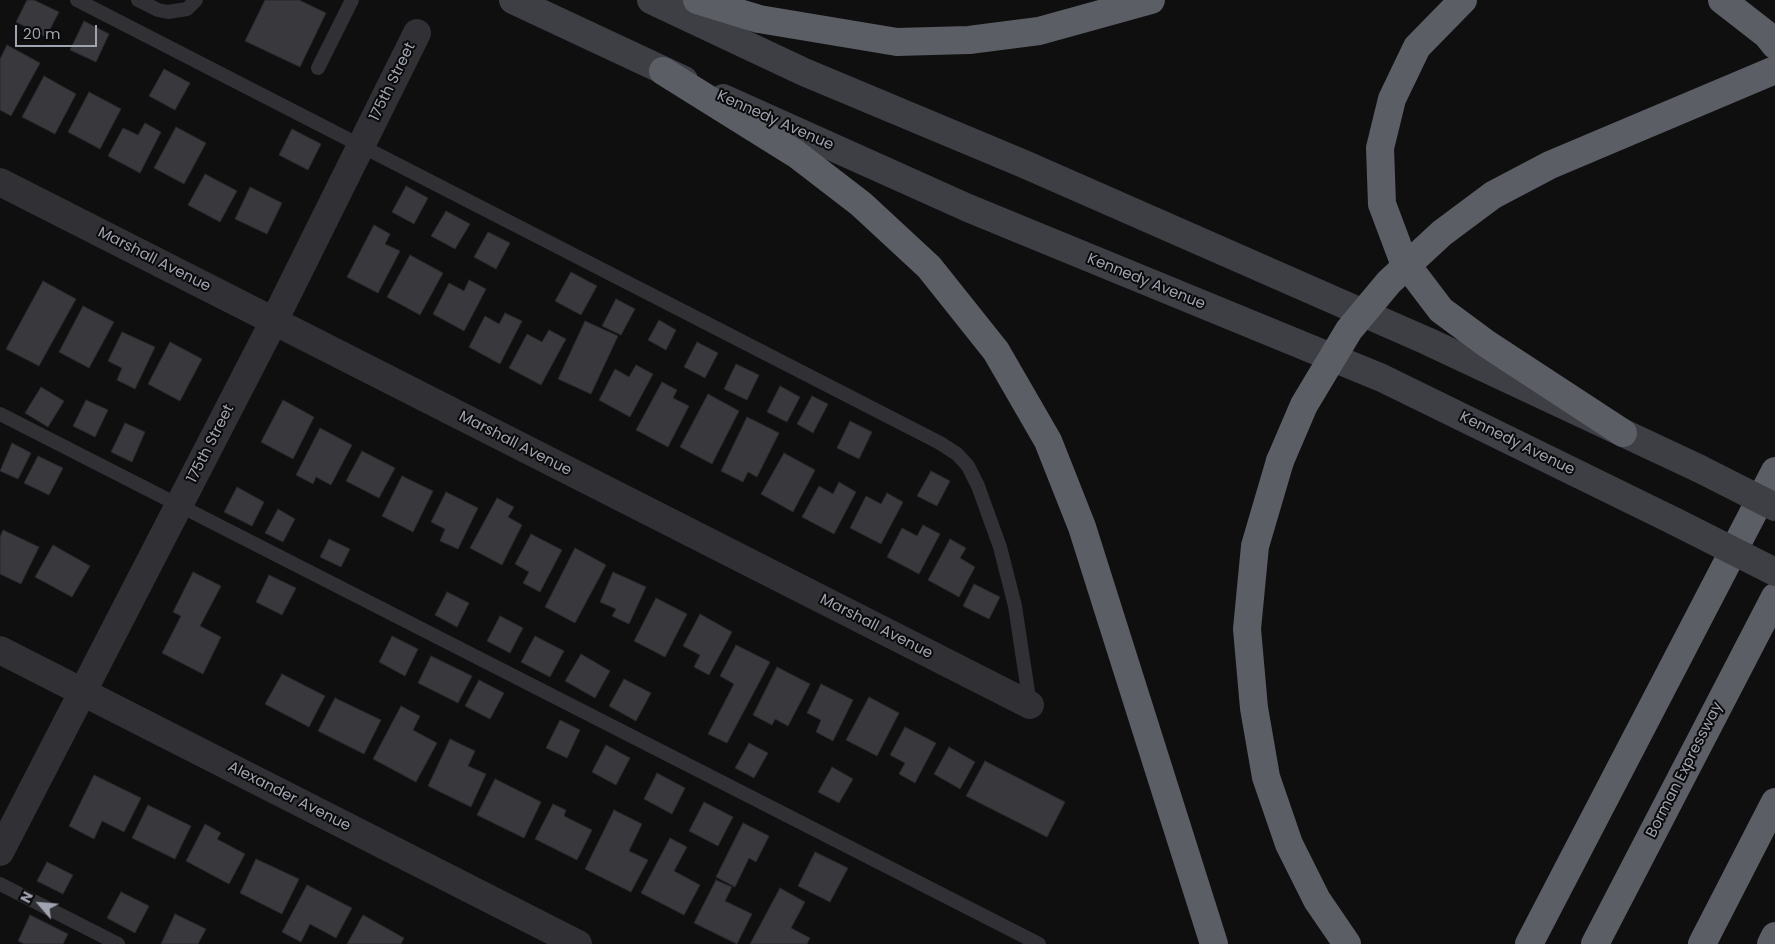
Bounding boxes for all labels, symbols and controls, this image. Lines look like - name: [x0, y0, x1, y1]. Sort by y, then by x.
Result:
- scale bar: [18, 15, 100, 47]
- text: 20 m: [23, 23, 61, 44]
- street label: 175th Street: [366, 40, 420, 124]
- street label: Kennedy Avenue: [714, 87, 836, 155]
- street label: Marshall Avenue: [95, 224, 213, 296]
- street label: Kennedy Avenue: [1084, 250, 1208, 314]
- street label: 175th Street: [184, 402, 238, 486]
- street label: Marshall Avenue: [456, 408, 574, 480]
- street label: Kennedy Avenue: [1457, 408, 1577, 480]
- street label: Marshall Avenue: [817, 591, 935, 663]
- street label: Borman Expressway: [1643, 699, 1727, 841]
- street label: Alexander Avenue: [225, 758, 353, 836]
- north arrow: [15, 879, 65, 929]
- text: N: [15, 888, 38, 906]

